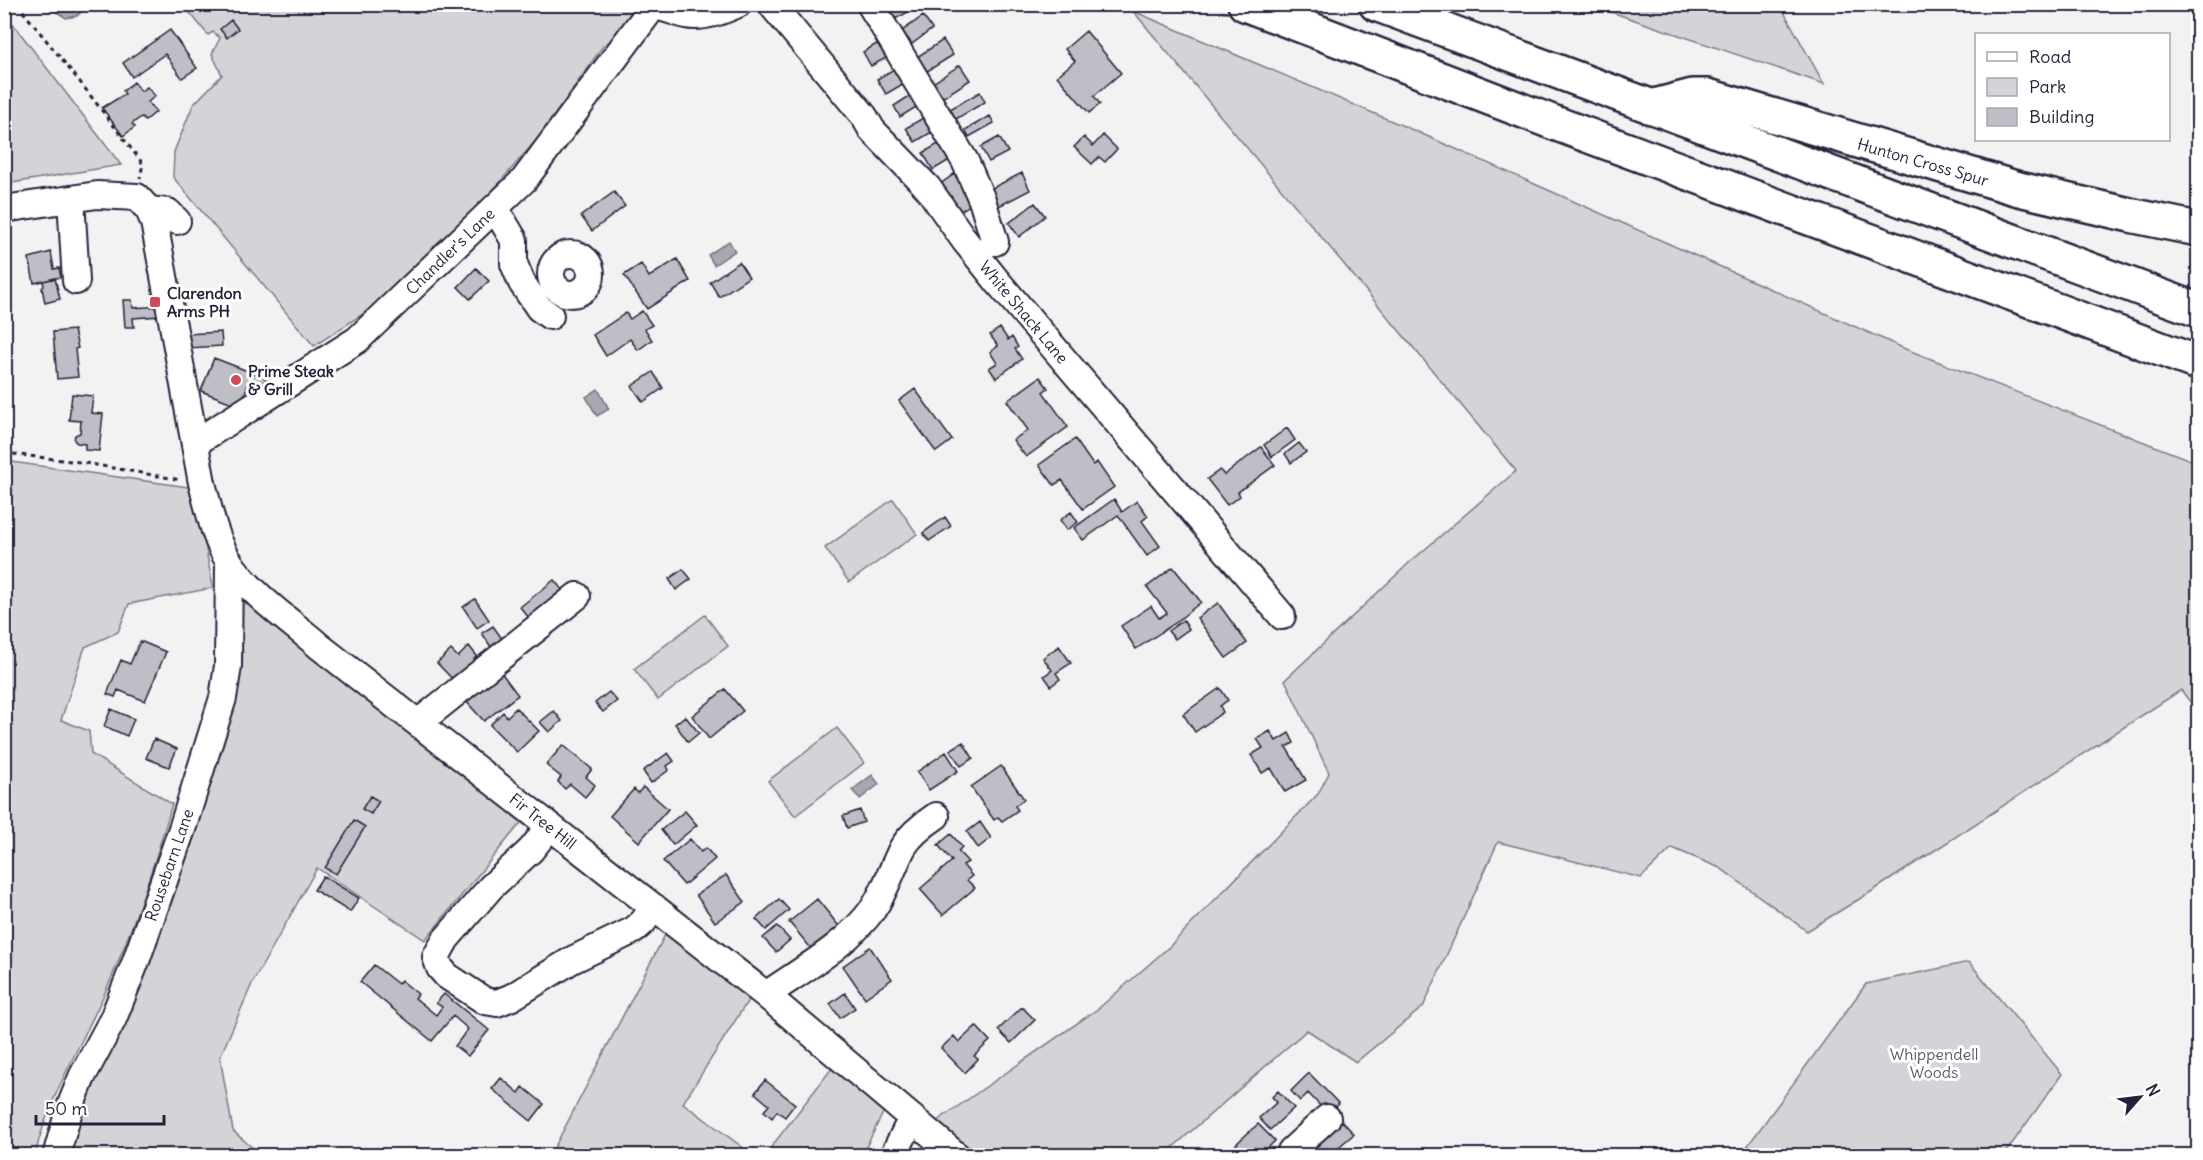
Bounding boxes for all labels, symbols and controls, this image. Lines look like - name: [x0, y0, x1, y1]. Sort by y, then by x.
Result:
- legend: [1975, 33, 2170, 141]
- text: Road: [2029, 45, 2072, 68]
- text: Park: [2029, 75, 2066, 98]
- text: Building: [2029, 105, 2094, 128]
- street label: Hunton Cross Spur: [1855, 134, 1991, 190]
- street label: Chandler's Lane: [401, 203, 499, 299]
- street label: White Shack Lane: [975, 257, 1073, 367]
- place label: Clarendon Arms PH: [167, 283, 242, 321]
- marker: Clarendon Arms PH: [148, 295, 162, 309]
- place label: Prime Steak & Grill: [248, 361, 334, 399]
- marker: Prime Steak & Grill: [229, 373, 243, 387]
- street label: Fir Tree Hill: [505, 789, 581, 853]
- street label: Rousebarn Lane: [140, 806, 198, 924]
- park label: Whippendell Woods: [1890, 1044, 1978, 1082]
- north arrow: [2110, 1067, 2170, 1127]
- text: N: [2142, 1080, 2165, 1100]
- scale bar: [36, 1088, 164, 1126]
- text: 50 m: [45, 1097, 87, 1120]

